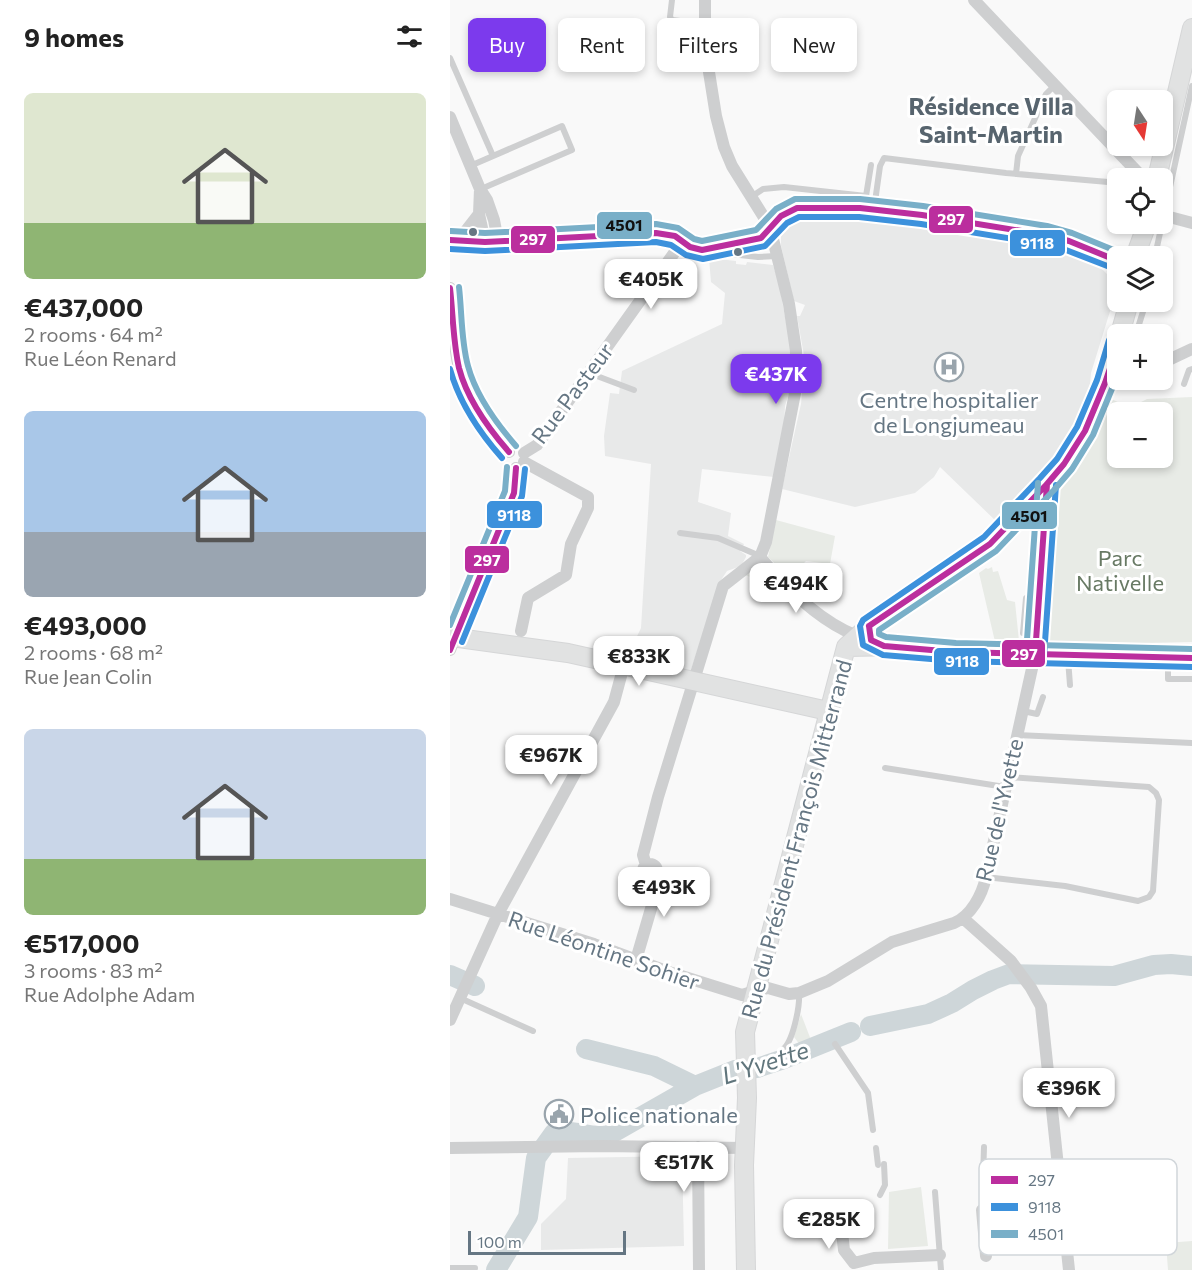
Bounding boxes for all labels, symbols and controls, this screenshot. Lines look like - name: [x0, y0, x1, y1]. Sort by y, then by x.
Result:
- chip: Buy: [468, 18, 546, 72]
- chip: Rent: [558, 18, 645, 72]
- chip: Filters: [657, 18, 759, 72]
- chip: New: [771, 18, 857, 72]
- icon: filters: [393, 20, 426, 53]
- text: 9 homes: [24, 21, 124, 52]
- north arrow: [1107, 90, 1173, 156]
- map controls: [1107, 90, 1173, 468]
- district label: Résidence Villa Saint-Martin: [908, 91, 1074, 148]
- icon: home: [171, 132, 279, 240]
- button: locate: [1107, 168, 1173, 234]
- line badge: 297: [928, 205, 974, 234]
- text: 297: [937, 209, 965, 228]
- line badge: 4501: [596, 211, 653, 240]
- text: 4501: [605, 215, 643, 234]
- line badge: 297: [510, 225, 556, 254]
- unlabelled marker: [467, 226, 479, 238]
- text: 297: [519, 229, 547, 248]
- line badge: 9118: [1009, 229, 1066, 257]
- text: 9118: [1020, 233, 1054, 252]
- unlabelled marker: [732, 246, 744, 258]
- button: layers: [1107, 246, 1173, 312]
- pin: €405K: [609, 259, 693, 310]
- text: €405K: [618, 266, 684, 290]
- text: €437,000: [24, 291, 143, 322]
- text: 2 rooms · 64 m²: [24, 322, 163, 346]
- button: +: [1107, 324, 1173, 390]
- street label: Rue Pasteur: [525, 337, 619, 449]
- text: Rue Léon Renard: [24, 346, 177, 370]
- hospital icon: Centre hospitalier de Longjumeau: [933, 351, 965, 383]
- pin: €437K: [734, 354, 818, 405]
- text: €437K: [745, 361, 807, 385]
- place label: Centre hospitalier de Longjumeau: [860, 386, 1039, 438]
- button: −: [1107, 402, 1173, 468]
- icon: home: [171, 450, 279, 558]
- line badge: 9118: [486, 500, 543, 529]
- line badge: 4501: [1001, 501, 1058, 530]
- text: 9118: [497, 505, 531, 524]
- text: 4501: [1010, 506, 1048, 525]
- park label: Parc Nativelle: [1076, 544, 1164, 596]
- line badge: 297: [464, 545, 510, 574]
- text: 297: [473, 550, 501, 569]
- pin: €494K: [754, 563, 838, 614]
- text: €494K: [764, 570, 828, 594]
- text: €493,000: [24, 609, 147, 640]
- pin: €833K: [597, 636, 681, 687]
- line badge: 297: [1001, 639, 1046, 668]
- text: 2 rooms · 68 m²: [24, 640, 163, 664]
- text: €833K: [607, 643, 671, 667]
- text: 297: [1010, 644, 1038, 663]
- line badge: 9118: [933, 647, 990, 676]
- text: 9118: [945, 651, 979, 670]
- street label: Rue du Président François Mitterrand: [735, 656, 857, 1022]
- text: Rue Jean Colin: [24, 664, 152, 688]
- pin: €967K: [509, 735, 593, 786]
- street label: Rue de l'Yvette: [969, 736, 1029, 884]
- text: €967K: [519, 742, 583, 766]
- icon: home: [171, 768, 279, 876]
- pin: €493K: [622, 867, 706, 918]
- text: €493K: [632, 874, 696, 898]
- street label: Rue Léontine Sohier: [505, 905, 703, 995]
- text: €517,000: [24, 927, 139, 958]
- text: 3 rooms · 83 m²: [24, 958, 163, 982]
- text: Rue Adolphe Adam: [24, 982, 195, 1006]
- water label: L'Yvette: [718, 1034, 812, 1090]
- pin: €396K: [1027, 1068, 1111, 1119]
- text: €396K: [1037, 1075, 1101, 1099]
- public building icon: Police nationale: [543, 1098, 575, 1130]
- place label: Police nationale: [580, 1101, 738, 1128]
- pin: €517K: [642, 1142, 726, 1193]
- text: €517K: [654, 1149, 714, 1173]
- legend: [979, 1159, 1177, 1255]
- text: 297: [1028, 1170, 1055, 1189]
- text: 9118: [1028, 1197, 1061, 1216]
- pin: €285K: [787, 1199, 871, 1250]
- text: €285K: [797, 1206, 861, 1230]
- text: 4501: [1028, 1224, 1064, 1243]
- scale bar: [468, 1228, 626, 1256]
- text: 100 m: [477, 1232, 522, 1251]

